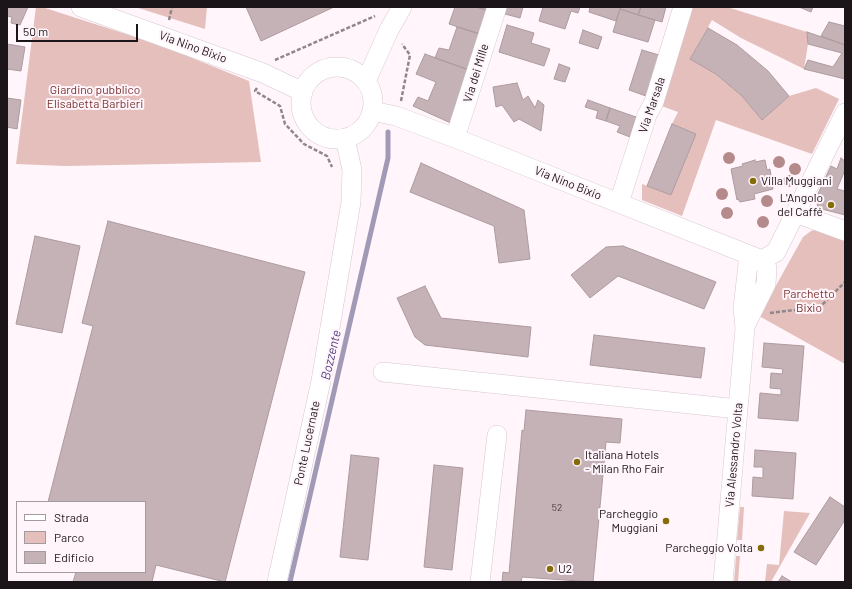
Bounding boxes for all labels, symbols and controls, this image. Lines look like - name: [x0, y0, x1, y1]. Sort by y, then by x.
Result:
- scale bar: [18, 16, 140, 42]
- text: 50 m: [23, 24, 48, 38]
- street label: Via Nino Bixio: [157, 28, 229, 66]
- street label: Via dei Mille: [460, 42, 492, 104]
- street label: Via Marsala: [636, 75, 668, 135]
- park label: Giardino pubblico Elisabetta Barbieri: [47, 83, 143, 111]
- street label: Via Nino Bixio: [532, 163, 604, 203]
- place label: Villa Muggiani: [761, 174, 832, 188]
- marker: Villa Muggiani: [748, 176, 758, 186]
- place label: L'Angolo del Caffé: [777, 191, 823, 219]
- marker: L'Angolo del Caffé: [826, 200, 836, 210]
- park label: Parchetto Bixio: [783, 287, 835, 315]
- water label: Bozzente: [318, 329, 344, 381]
- street label: Ponte Lucernate: [291, 399, 323, 487]
- street label: Via Alessandro Volta: [722, 402, 746, 508]
- place label: Italiana Hotels - Milan Rho Fair: [585, 448, 664, 476]
- marker: Italiana Hotels - Milan Rho Fair: [572, 457, 582, 467]
- legend: [16, 501, 146, 573]
- house number: 52: [552, 502, 562, 514]
- place label: Parcheggio Muggiani: [599, 507, 658, 535]
- text: Strada: [54, 510, 89, 524]
- marker: Parcheggio Muggiani: [661, 516, 671, 526]
- text: Parco: [54, 530, 84, 544]
- place label: Parcheggio Volta: [665, 541, 753, 555]
- marker: Parcheggio Volta: [756, 543, 766, 553]
- text: Edificio: [54, 550, 94, 564]
- place label: U2: [558, 562, 572, 576]
- marker: U2: [545, 564, 555, 574]

